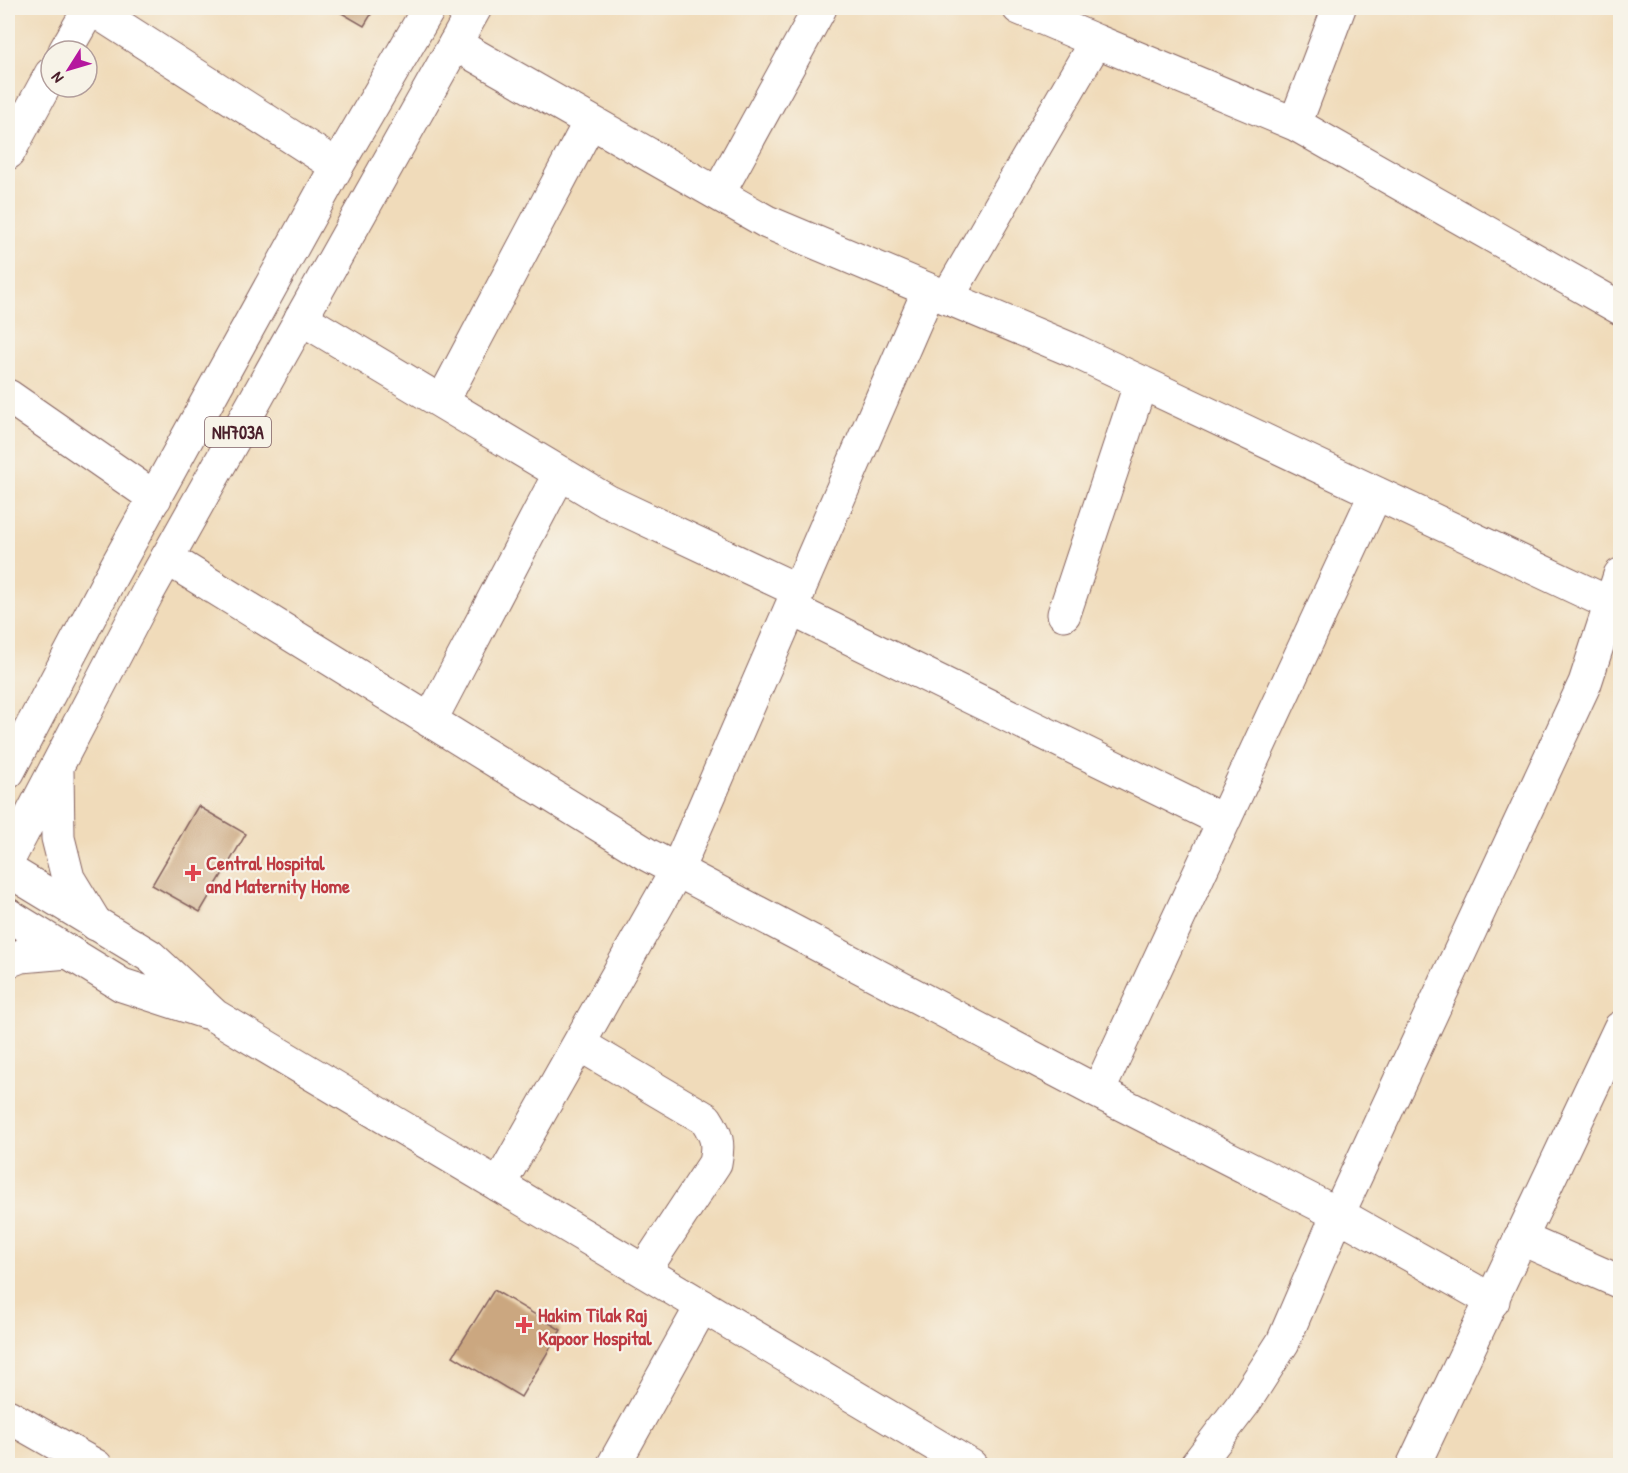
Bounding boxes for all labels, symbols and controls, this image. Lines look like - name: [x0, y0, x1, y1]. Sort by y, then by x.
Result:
- north arrow: [39, 39, 99, 99]
- text: N: [45, 68, 68, 88]
- road number: NH703A: [205, 417, 271, 447]
- place label: Central Hospital and Maternity Home: [206, 849, 350, 900]
- marker: Central Hospital and Maternity Home: [184, 864, 202, 882]
- place label: Hakim Tilak Raj Kapoor Hospital: [538, 1301, 652, 1352]
- marker: Hakim Tilak Raj Kapoor Hospital: [515, 1316, 533, 1334]

